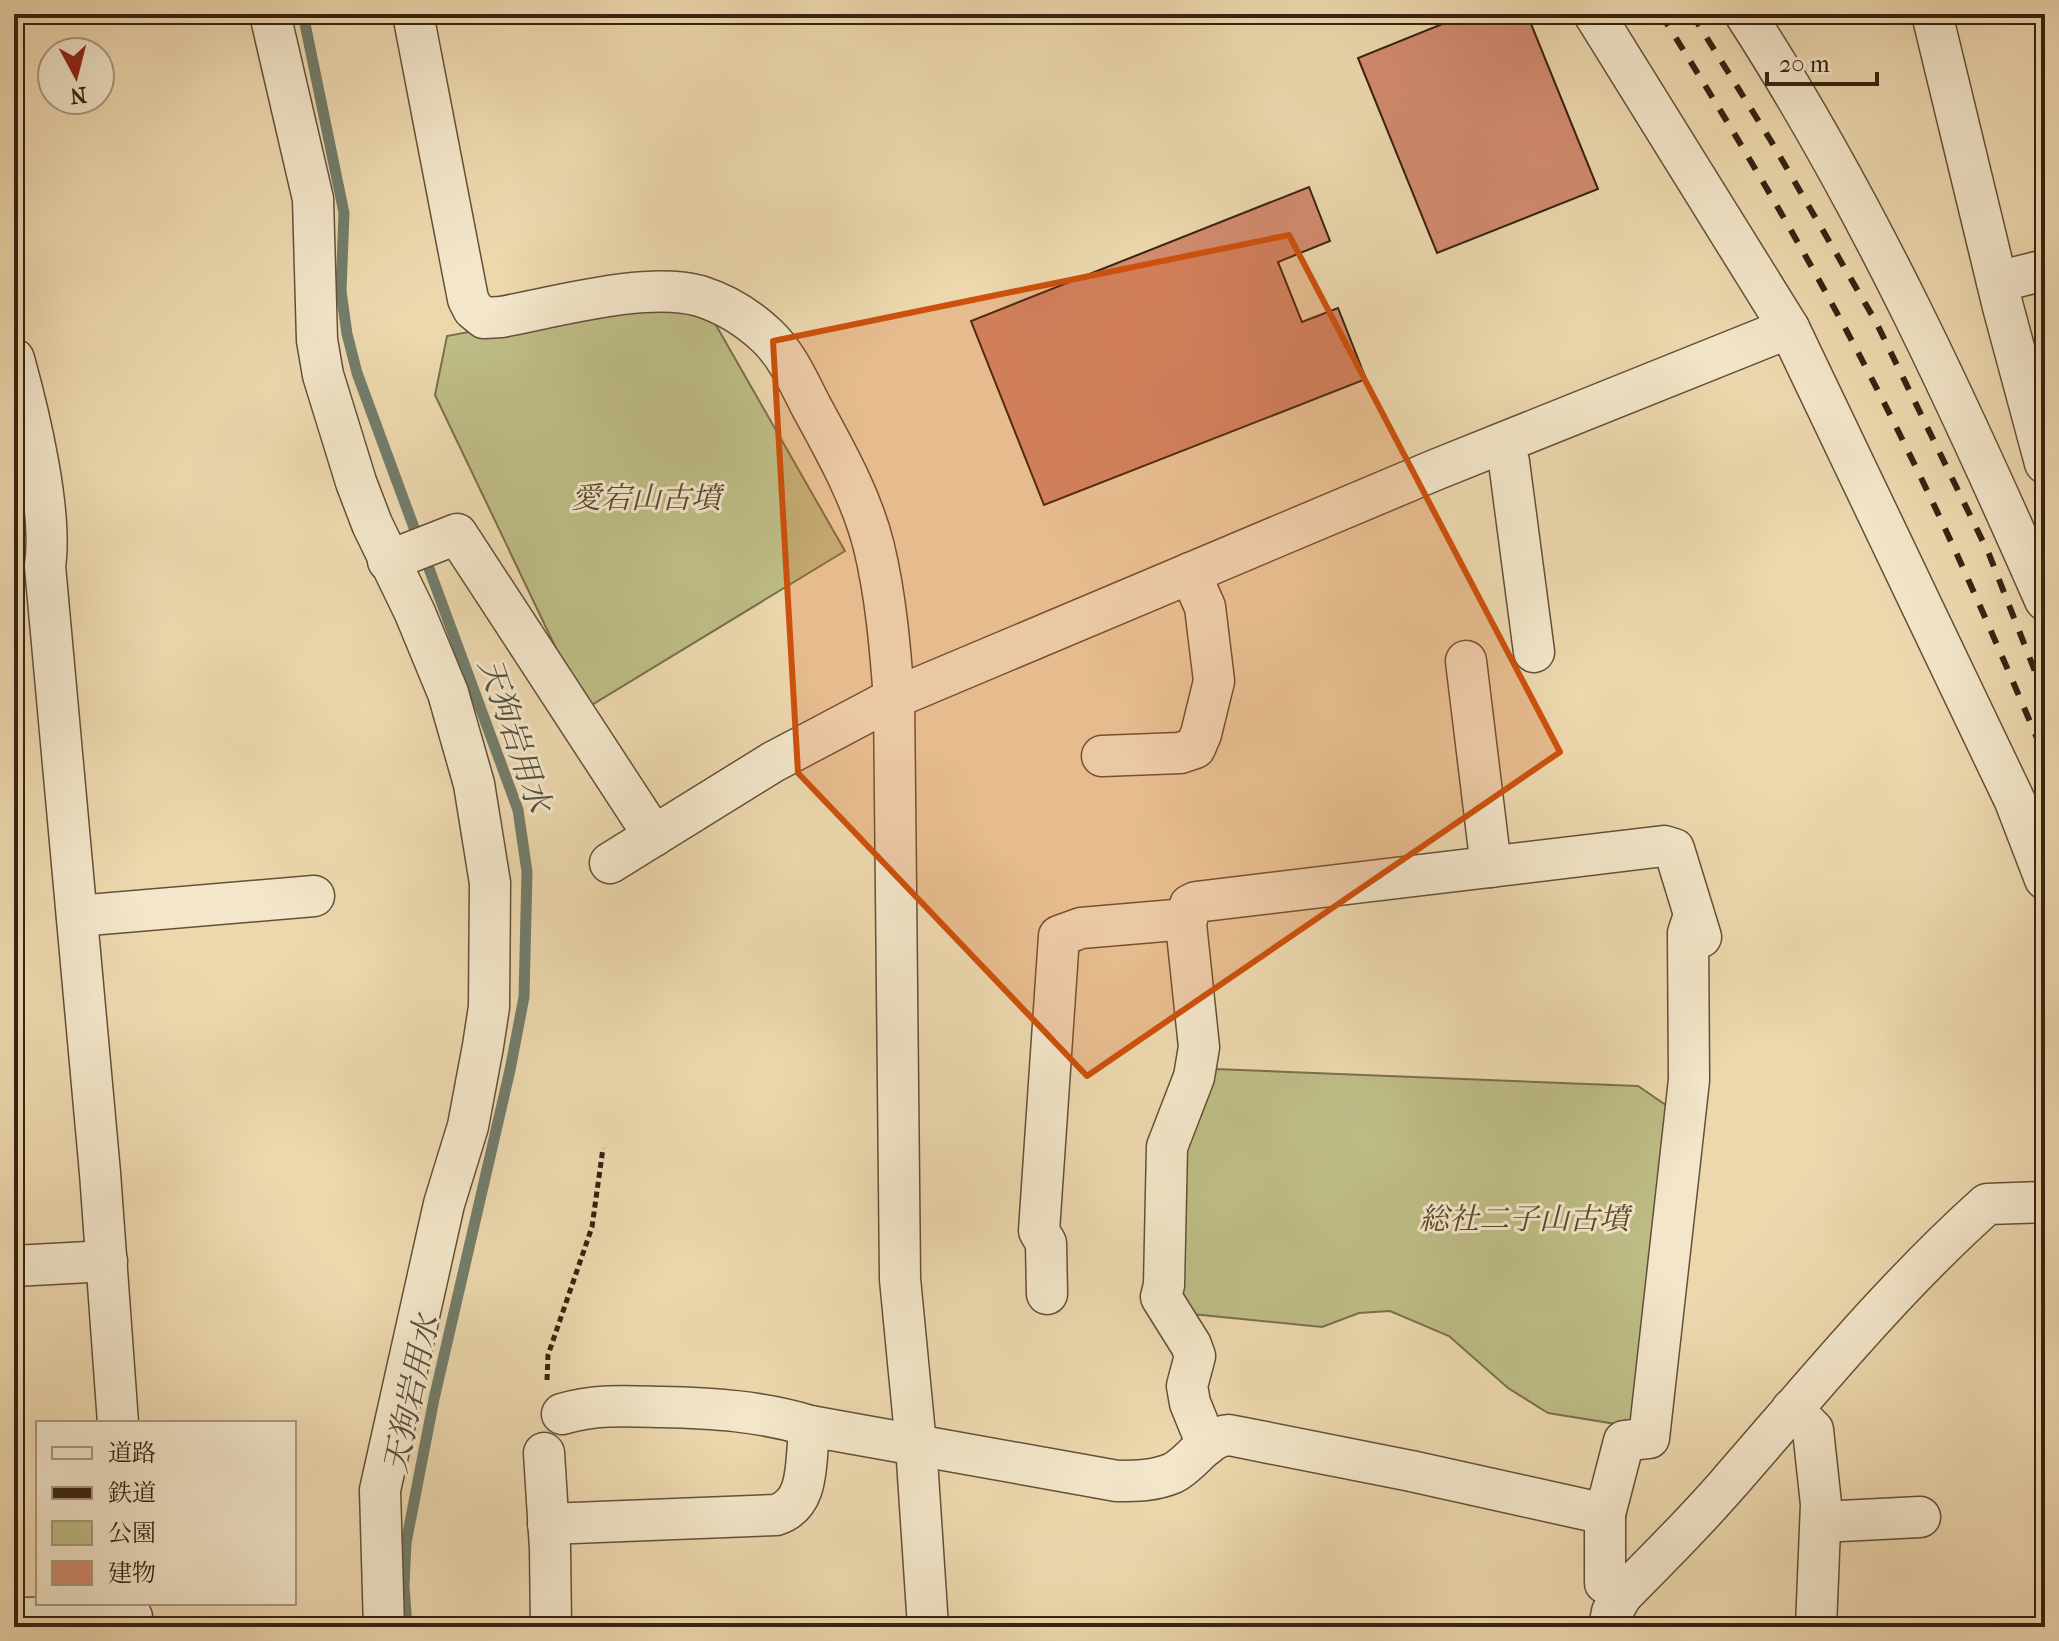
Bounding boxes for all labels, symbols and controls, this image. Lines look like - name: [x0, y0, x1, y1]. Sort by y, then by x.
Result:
- north arrow: [36, 36, 116, 116]
- scale bar: [1767, 36, 1877, 86]
- text: 20 m: [1779, 50, 1830, 78]
- text: N: [68, 81, 88, 109]
- park label: 愛宕山古墳: [571, 481, 725, 516]
- water label: 天狗岩用水: [471, 653, 559, 820]
- park label: 総社二子山古墳: [1419, 1202, 1633, 1237]
- water label: 天狗岩用水: [377, 1309, 447, 1476]
- legend: [36, 1421, 296, 1605]
- text: 道路: [108, 1439, 156, 1467]
- text: 鉄道: [108, 1479, 156, 1507]
- text: 公園: [108, 1519, 156, 1547]
- text: 建物: [108, 1559, 156, 1587]

